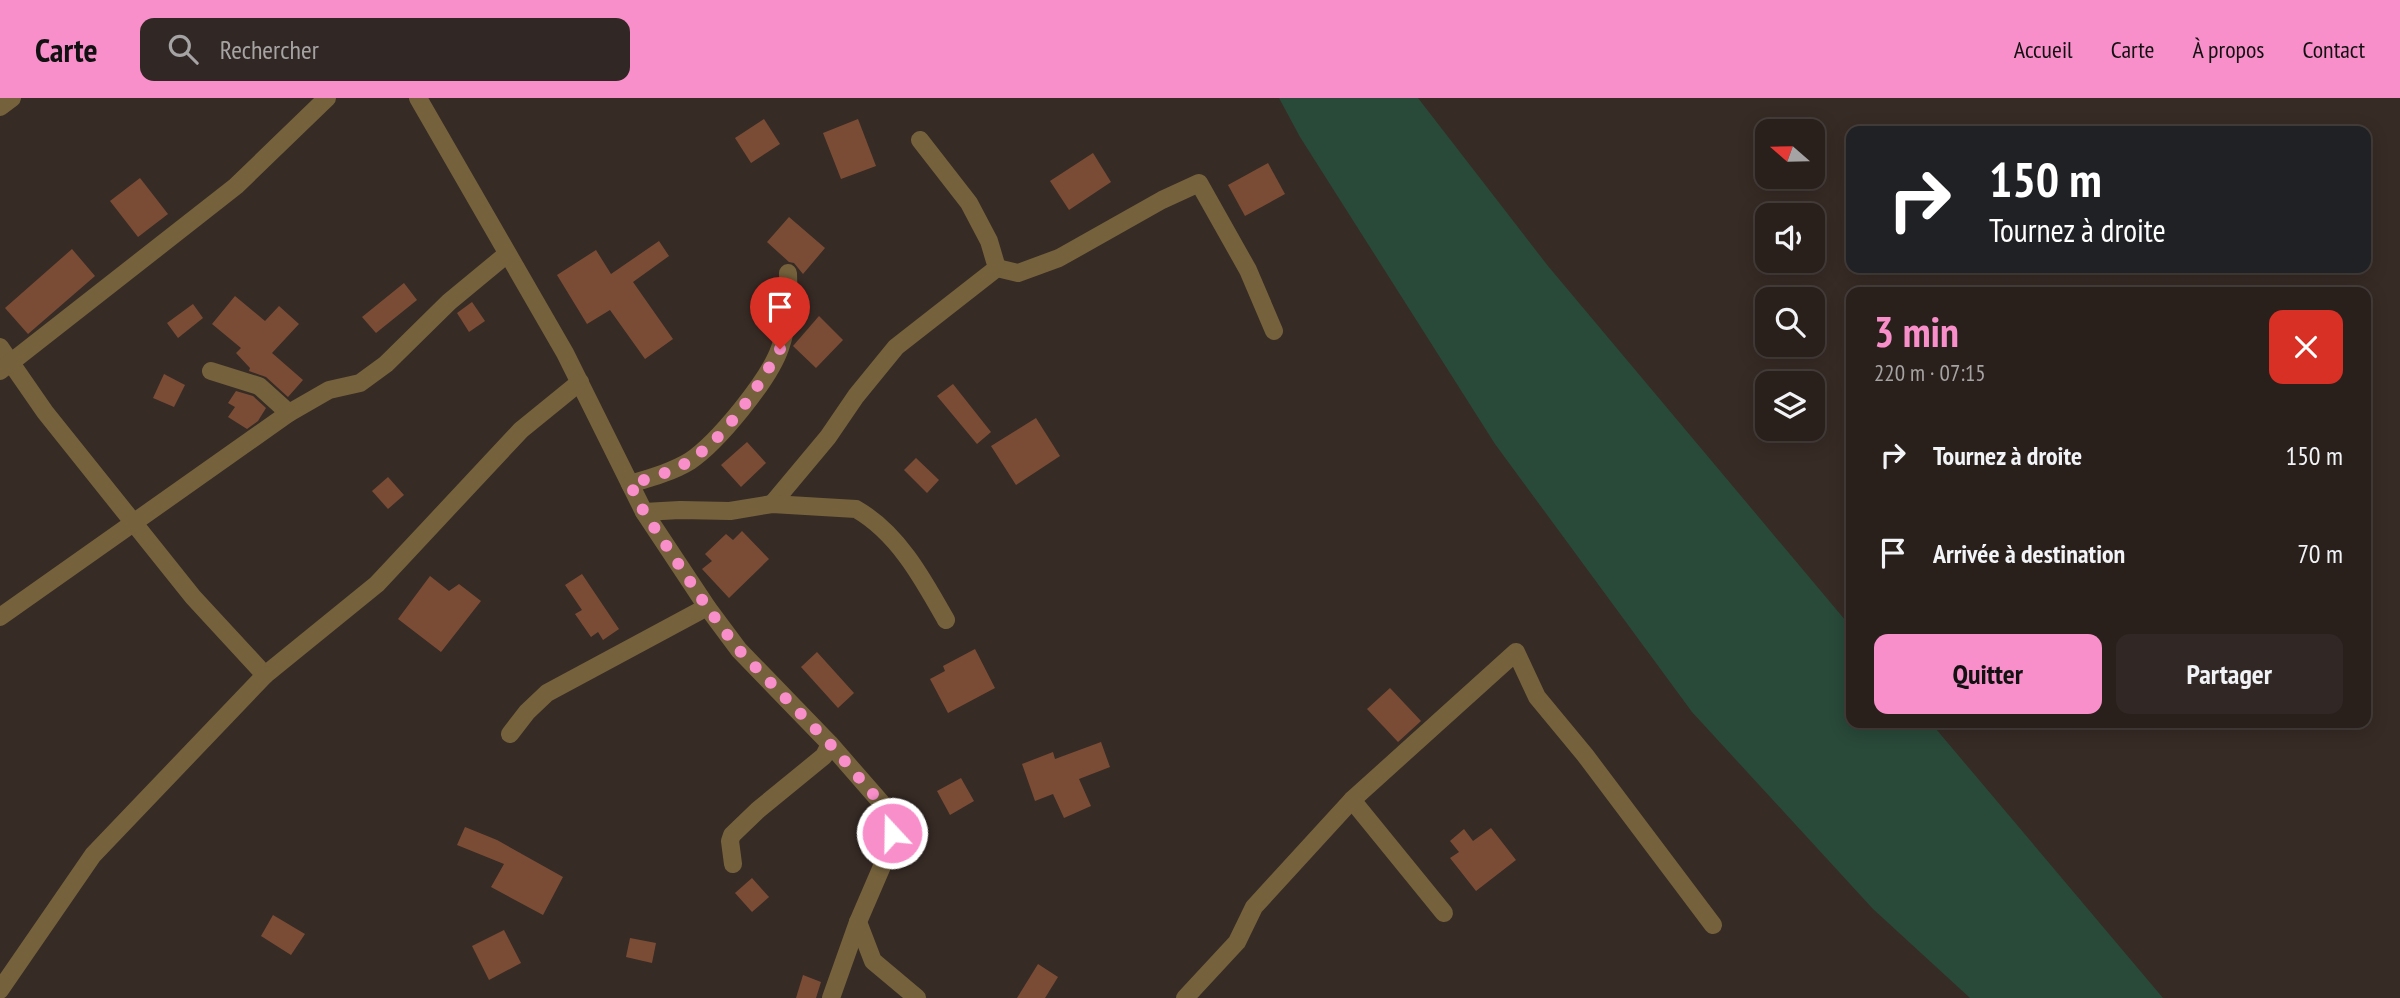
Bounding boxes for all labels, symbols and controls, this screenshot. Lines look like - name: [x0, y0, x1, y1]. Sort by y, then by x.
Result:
- search box: [140, 18, 630, 81]
- text: Carte: [35, 28, 98, 71]
- icon: search: [164, 30, 202, 68]
- text: Rechercher: [220, 33, 319, 66]
- text: Accueil: [2014, 34, 2073, 65]
- text: Carte: [2111, 34, 2154, 65]
- text: À propos: [2192, 34, 2264, 65]
- text: Contact: [2302, 34, 2365, 65]
- north arrow: [1755, 119, 1825, 189]
- map controls: [1755, 119, 1825, 441]
- text: 150 m: [1989, 147, 2102, 211]
- icon: right: [1874, 154, 1965, 245]
- button: sound: [1755, 203, 1825, 273]
- text: Tournez à droite: [1989, 209, 2166, 251]
- pin: [750, 277, 810, 349]
- button: search: [1755, 287, 1825, 357]
- icon: arrive: [761, 288, 799, 326]
- text: 3 min: [1874, 304, 1959, 359]
- button: close: [2269, 310, 2343, 384]
- text: 220 m · 07:15: [1874, 358, 1986, 387]
- button: layers: [1755, 371, 1825, 441]
- icon: right: [1874, 436, 1912, 474]
- text: Tournez à droite: [1933, 439, 2082, 472]
- text: 150 m: [2285, 439, 2343, 472]
- icon: arrive: [1874, 534, 1912, 572]
- text: Arrivée à destination: [1933, 537, 2125, 570]
- text: 70 m: [2297, 537, 2343, 570]
- button: Quitter: [1874, 634, 2102, 714]
- button: Partager: [2116, 634, 2343, 714]
- position arrow: [855, 796, 929, 870]

